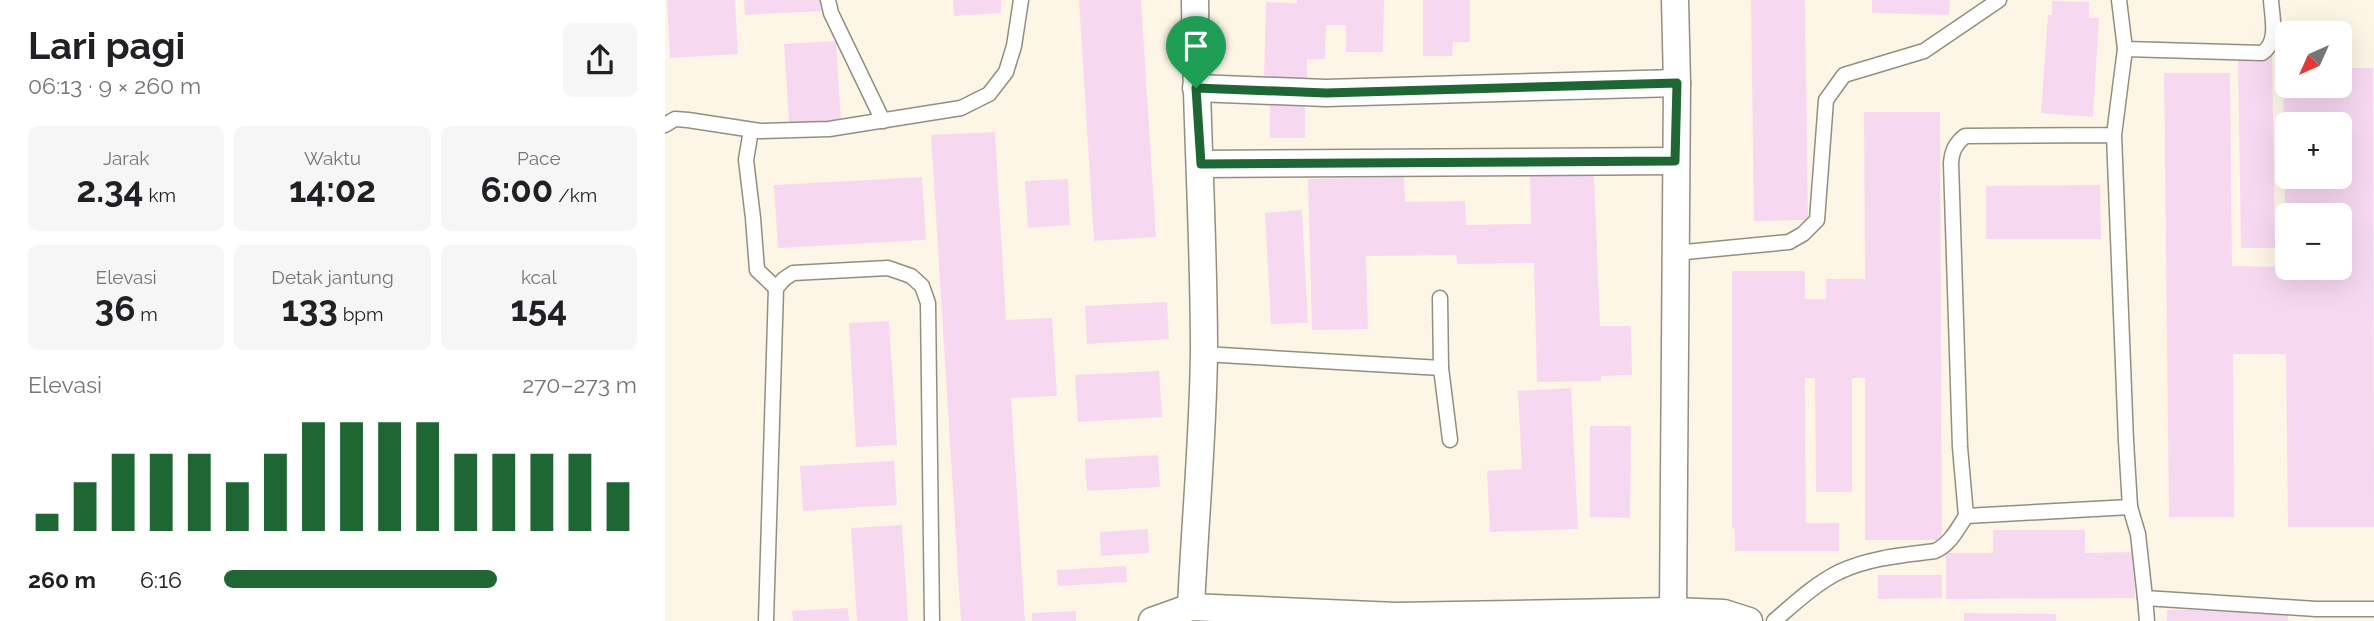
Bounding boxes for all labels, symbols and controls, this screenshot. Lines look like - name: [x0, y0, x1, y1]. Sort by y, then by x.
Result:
- pin: [1166, 16, 1226, 88]
- north arrow: [2275, 21, 2352, 98]
- map controls: [2275, 21, 2352, 280]
- text: Lari pagi: [28, 23, 185, 68]
- button: share: [563, 23, 637, 97]
- icon: arrive: [1177, 27, 1215, 65]
- text: 06:13 · 9 × 260 m: [28, 72, 201, 99]
- button: +: [2275, 112, 2352, 189]
- text: Jarak: [103, 147, 149, 169]
- text: Waktu: [304, 147, 361, 169]
- text: Pace: [517, 147, 561, 169]
- text: 2.34: [76, 169, 144, 210]
- text: 14:02: [289, 169, 376, 210]
- text: 6:00: [480, 169, 553, 210]
- text: km: [144, 184, 176, 206]
- text: /km: [553, 184, 597, 206]
- button: −: [2275, 203, 2352, 280]
- text: Elevasi: [96, 266, 157, 288]
- text: Detak jantung: [271, 266, 394, 288]
- text: kcal: [521, 266, 557, 288]
- text: 36: [95, 288, 135, 329]
- text: 133: [281, 288, 338, 329]
- text: 154: [510, 288, 567, 329]
- text: m: [135, 303, 158, 325]
- text: bpm: [338, 303, 384, 325]
- text: Elevasi: [28, 371, 102, 398]
- text: 270–273 m: [522, 371, 637, 398]
- text: 260 m: [28, 566, 96, 593]
- text: 6:16: [140, 566, 182, 593]

